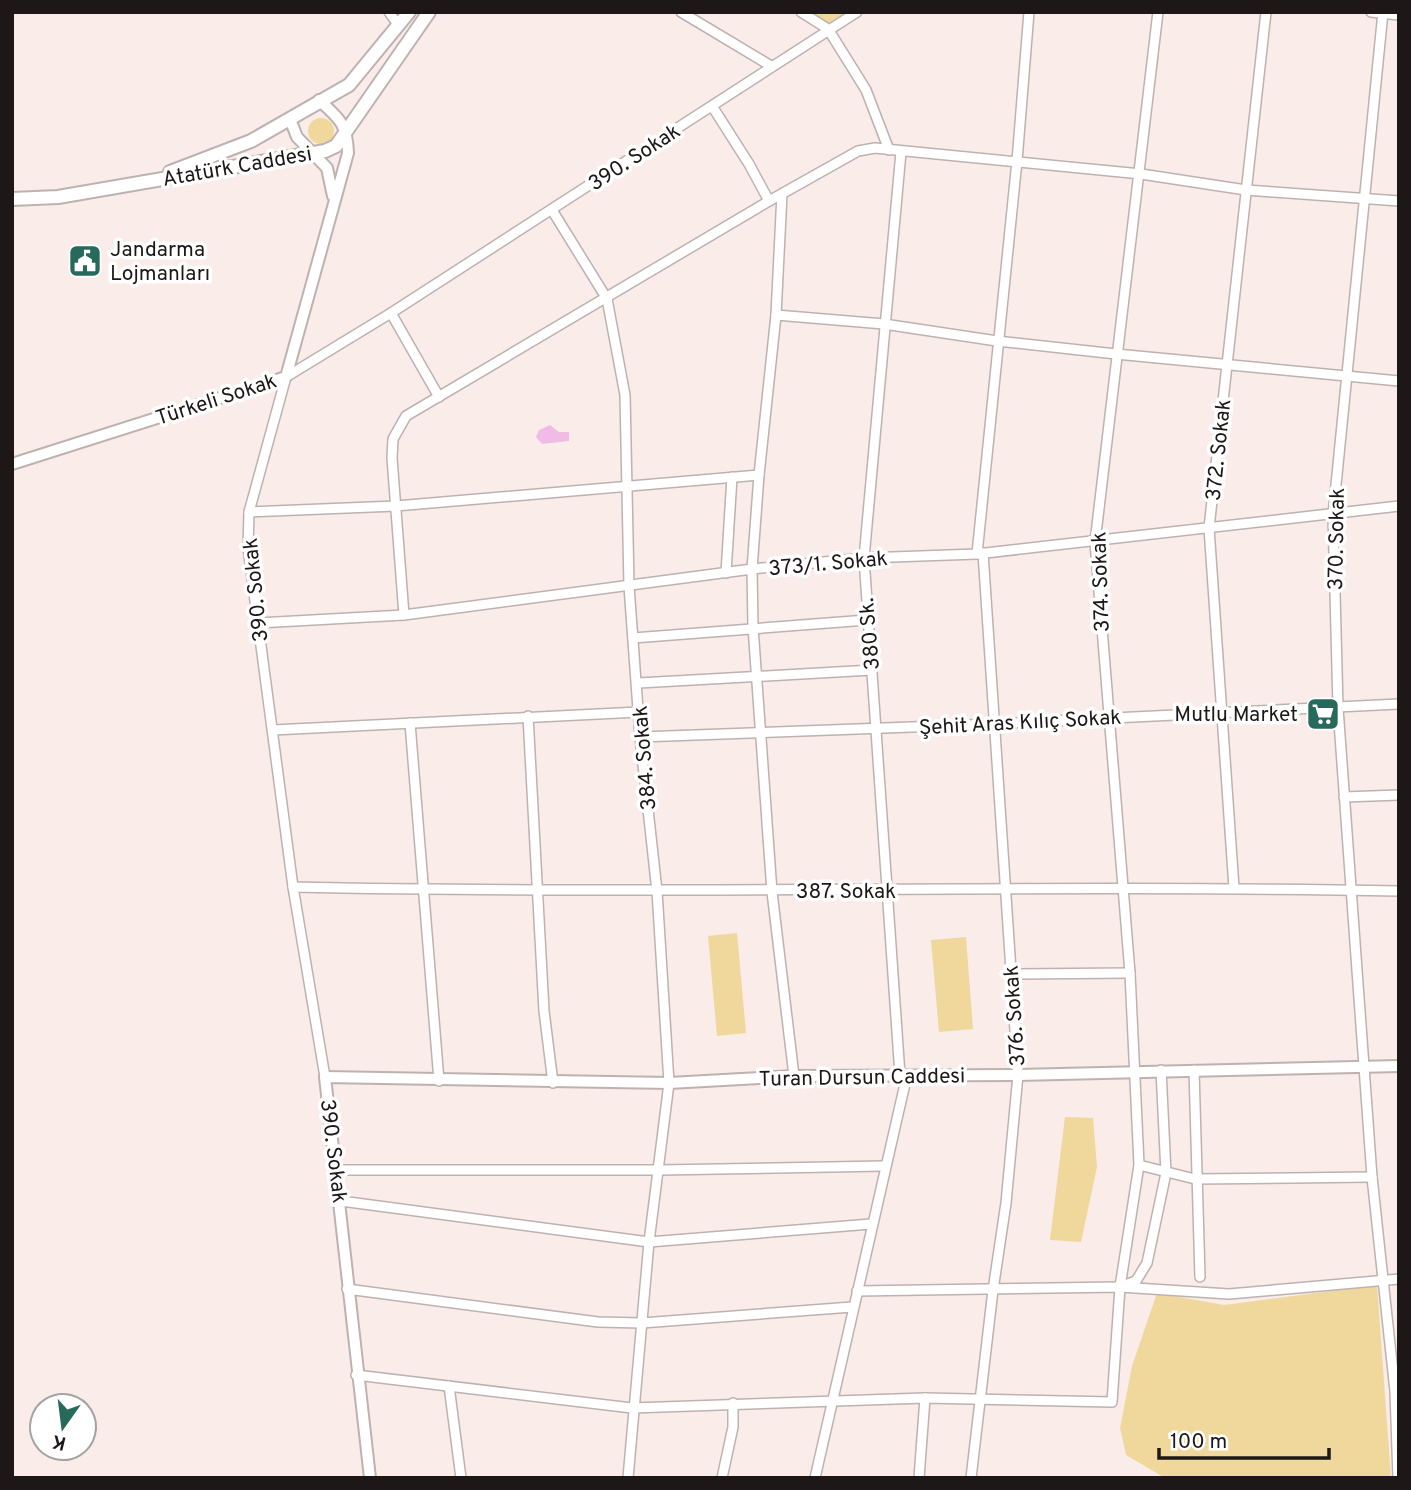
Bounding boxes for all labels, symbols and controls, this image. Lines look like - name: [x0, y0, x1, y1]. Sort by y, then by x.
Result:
- street label: 390. Sokak: [584, 118, 686, 198]
- street label: Atatürk Caddesi: [160, 141, 314, 194]
- place label: Jandarma Lojmanları: [110, 237, 210, 288]
- public building icon: Jandarma Lojmanları: [66, 242, 104, 280]
- street label: Türkeli Sokak: [153, 368, 280, 433]
- street label: 372. Sokak: [1201, 398, 1238, 502]
- street label: 370. Sokak: [1323, 487, 1352, 591]
- street label: 374. Sokak: [1086, 531, 1117, 633]
- street label: 390. Sokak: [238, 536, 275, 643]
- street label: 373/1. Sokak: [767, 546, 889, 583]
- street label: 380 Sk.: [854, 597, 887, 671]
- supermarket icon: Mutlu Market: [1304, 695, 1342, 733]
- place label: Mutlu Market: [1174, 702, 1298, 729]
- street label: 384. Sokak: [627, 704, 664, 811]
- street label: Şehit Aras Kılıç Sokak: [918, 705, 1122, 742]
- street label: 387. Sokak: [796, 879, 896, 906]
- street label: 376. Sokak: [998, 964, 1032, 1067]
- street label: Turan Dursun Caddesi: [758, 1063, 966, 1094]
- street label: 390. Sokak: [313, 1098, 352, 1205]
- north arrow: [28, 1392, 98, 1462]
- scale bar: [1159, 1416, 1329, 1460]
- text: K: [50, 1428, 69, 1455]
- text: 100 m: [1170, 1429, 1227, 1456]

